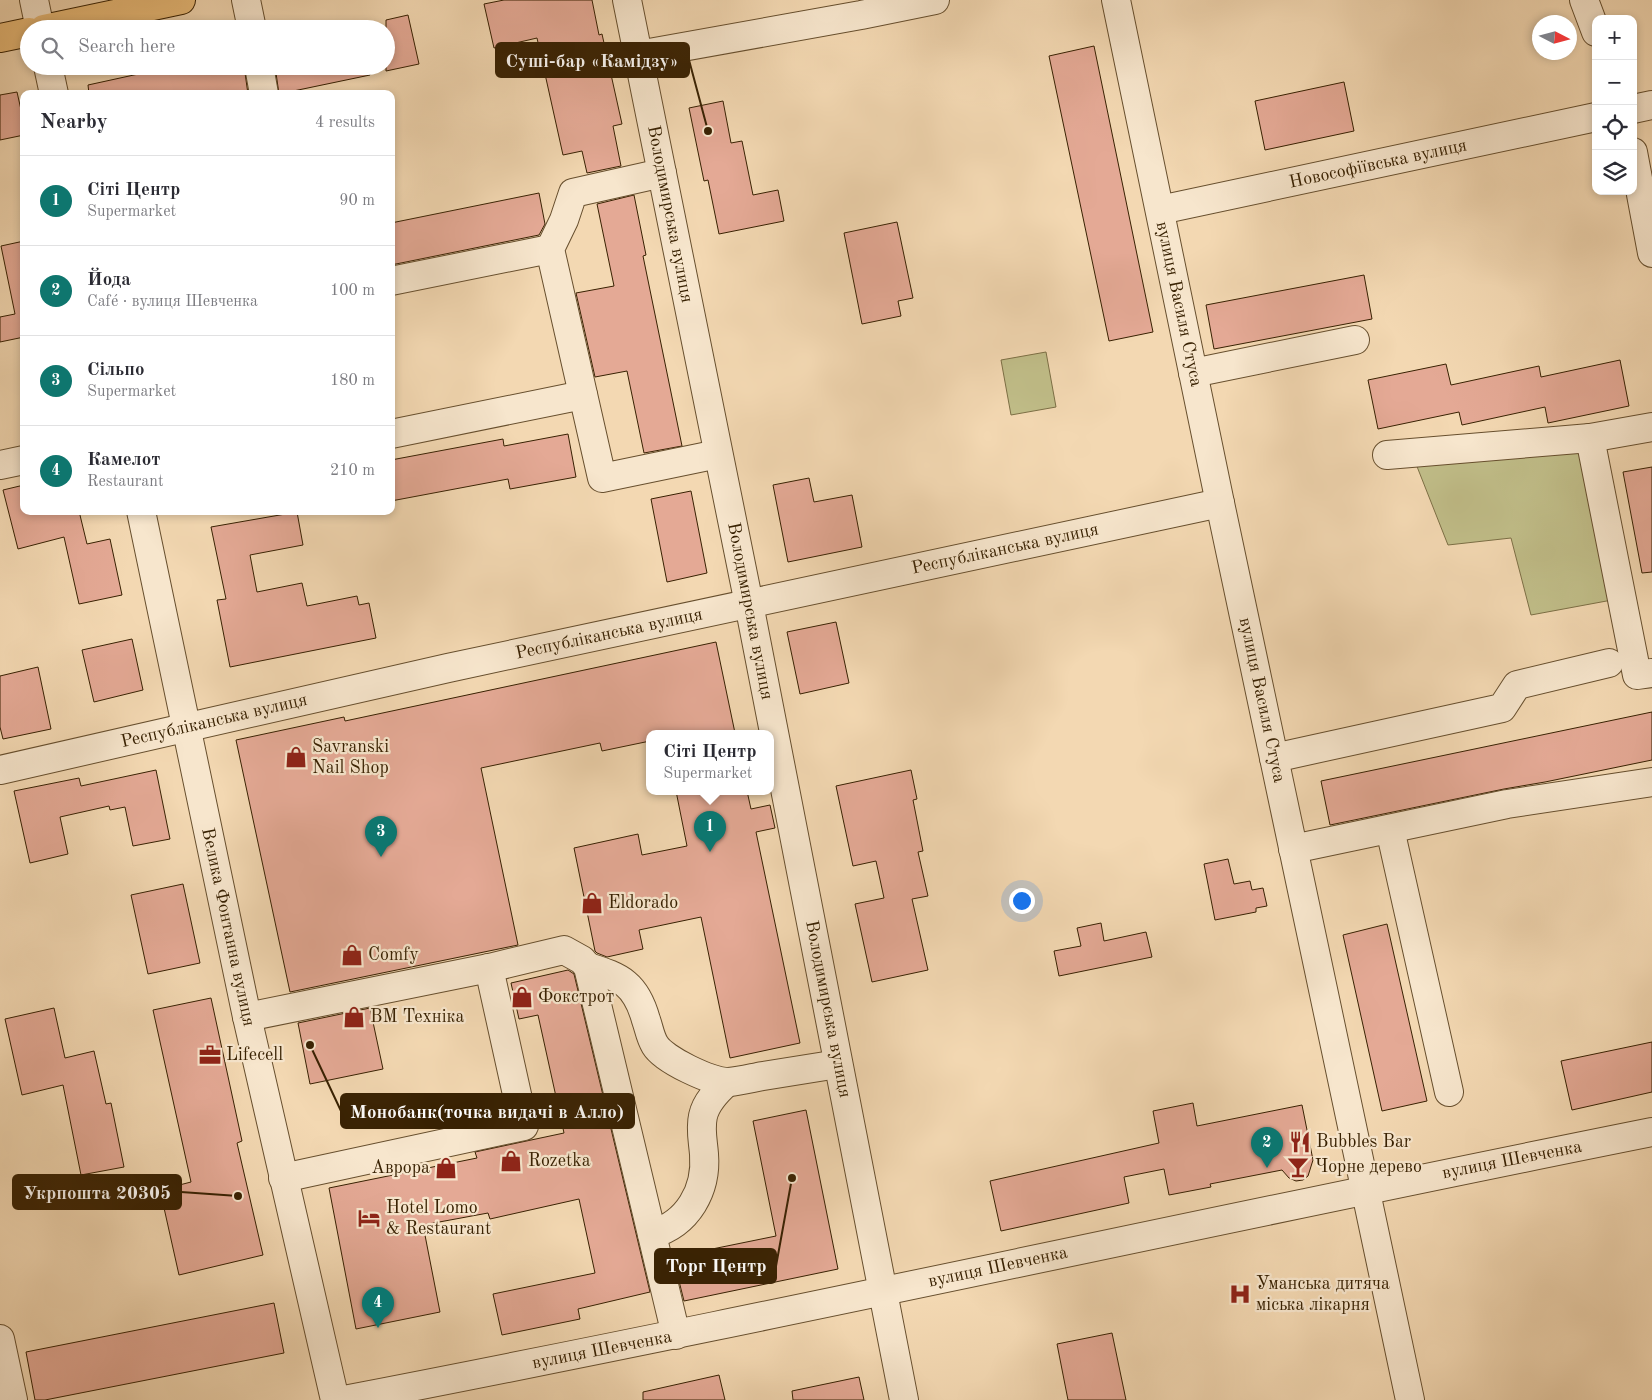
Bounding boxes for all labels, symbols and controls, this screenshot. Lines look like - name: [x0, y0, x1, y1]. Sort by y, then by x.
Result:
- north arrow: [1532, 15, 1577, 60]
- map controls: [1592, 15, 1637, 195]
- button: +: [1592, 15, 1637, 60]
- search box: [20, 20, 395, 75]
- icon: search: [38, 34, 66, 62]
- text: Search here: [78, 38, 175, 57]
- callout: Суші-бар «Камідзу»: [496, 43, 689, 77]
- text: Суші-бар «Камідзу»: [505, 53, 679, 72]
- button: −: [1592, 60, 1637, 105]
- button: locate: [1592, 105, 1637, 150]
- text: Nearby: [40, 112, 108, 133]
- text: 4 results: [315, 115, 375, 131]
- street label: Володимирська вулиця: [644, 124, 696, 304]
- street label: Новософіївська вулиця: [1287, 136, 1469, 193]
- button: layers: [1592, 150, 1637, 195]
- text: Сіті Центр: [87, 181, 180, 200]
- text: 1: [51, 193, 61, 209]
- text: 90 m: [339, 193, 375, 209]
- text: Supermarket: [87, 204, 176, 220]
- street label: вулиця Василя Стуса: [1153, 220, 1205, 388]
- text: Йода: [87, 271, 131, 290]
- text: 2: [51, 283, 61, 299]
- text: 100 m: [330, 283, 375, 299]
- text: Café · вулиця Шевченка: [87, 294, 258, 310]
- text: Сільпо: [87, 361, 145, 380]
- text: 3: [51, 373, 61, 389]
- text: 180 m: [330, 373, 375, 389]
- text: Supermarket: [87, 384, 176, 400]
- text: Камелот: [87, 451, 160, 470]
- text: 4: [51, 463, 61, 479]
- text: 210 m: [330, 463, 375, 479]
- text: Restaurant: [87, 474, 164, 490]
- street label: Республіканська вулиця: [910, 520, 1100, 578]
- street label: Володимирська вулиця: [724, 521, 776, 701]
- street label: Республіканська вулиця: [514, 605, 704, 663]
- street label: вулиця Василя Стуса: [1236, 616, 1288, 784]
- street label: Республіканська вулиця: [119, 691, 309, 751]
- popup: [646, 730, 774, 795]
- place label: Savranski Nail Shop: [312, 738, 389, 777]
- text: Сіті Центр: [663, 743, 757, 762]
- shop icon: Savranski Nail Shop: [283, 744, 309, 770]
- text: Supermarket: [663, 766, 752, 782]
- pin: 1: [694, 811, 726, 852]
- pin: 3: [365, 816, 397, 857]
- street label: Велика Фонтанна вулиця: [198, 826, 258, 1028]
- your location: [1009, 888, 1035, 914]
- shop icon: Eldorado: [579, 890, 605, 916]
- place label: Eldorado: [608, 894, 678, 912]
- street label: Володимирська вулиця: [802, 919, 854, 1099]
- shop icon: Comfy: [339, 942, 365, 968]
- place label: Comfy: [368, 946, 419, 964]
- shop icon: Фокстрот: [509, 984, 535, 1010]
- place label: Фокстрот: [538, 988, 614, 1006]
- shop icon: ВМ Техніка: [341, 1004, 367, 1030]
- place label: ВМ Техніка: [370, 1008, 465, 1026]
- office icon: Lifecell: [197, 1042, 223, 1068]
- place label: Lifecell: [226, 1046, 283, 1064]
- callout: Монобанк(точка видачі в Алло): [341, 1094, 634, 1128]
- text: Монобанк(точка видачі в Алло): [350, 1104, 624, 1123]
- pin: 2: [1251, 1127, 1283, 1168]
- restaurant icon: Bubbles Bar: [1287, 1129, 1313, 1155]
- place label: Bubbles Bar: [1316, 1133, 1412, 1151]
- street label: вулиця Шевченка: [1441, 1138, 1584, 1182]
- shop icon: Rozetka: [498, 1148, 524, 1174]
- place label: Rozetka: [528, 1152, 591, 1170]
- bar icon: Чорне дерево: [1285, 1154, 1311, 1180]
- shop icon: Аврора: [433, 1155, 459, 1181]
- place label: Чорне дерево: [1315, 1158, 1422, 1176]
- place label: Аврора: [371, 1159, 430, 1177]
- callout: Укрпошта 20305: [13, 1175, 181, 1209]
- text: Укрпошта 20305: [23, 1185, 171, 1204]
- place label: Hotel Lomo & Restaurant: [386, 1199, 491, 1238]
- hotel icon: Hotel Lomo & Restaurant: [356, 1205, 382, 1231]
- street label: вулиця Шевченка: [927, 1243, 1069, 1291]
- callout: Торг Центр: [655, 1249, 776, 1283]
- text: Торг Центр: [665, 1258, 767, 1277]
- place label: Уманська дитяча міська лікарня: [1256, 1275, 1390, 1314]
- hospital icon: Уманська дитяча міська лікарня: [1227, 1281, 1253, 1307]
- pin: 4: [362, 1287, 394, 1328]
- street label: вулиця Шевченка: [531, 1328, 674, 1372]

